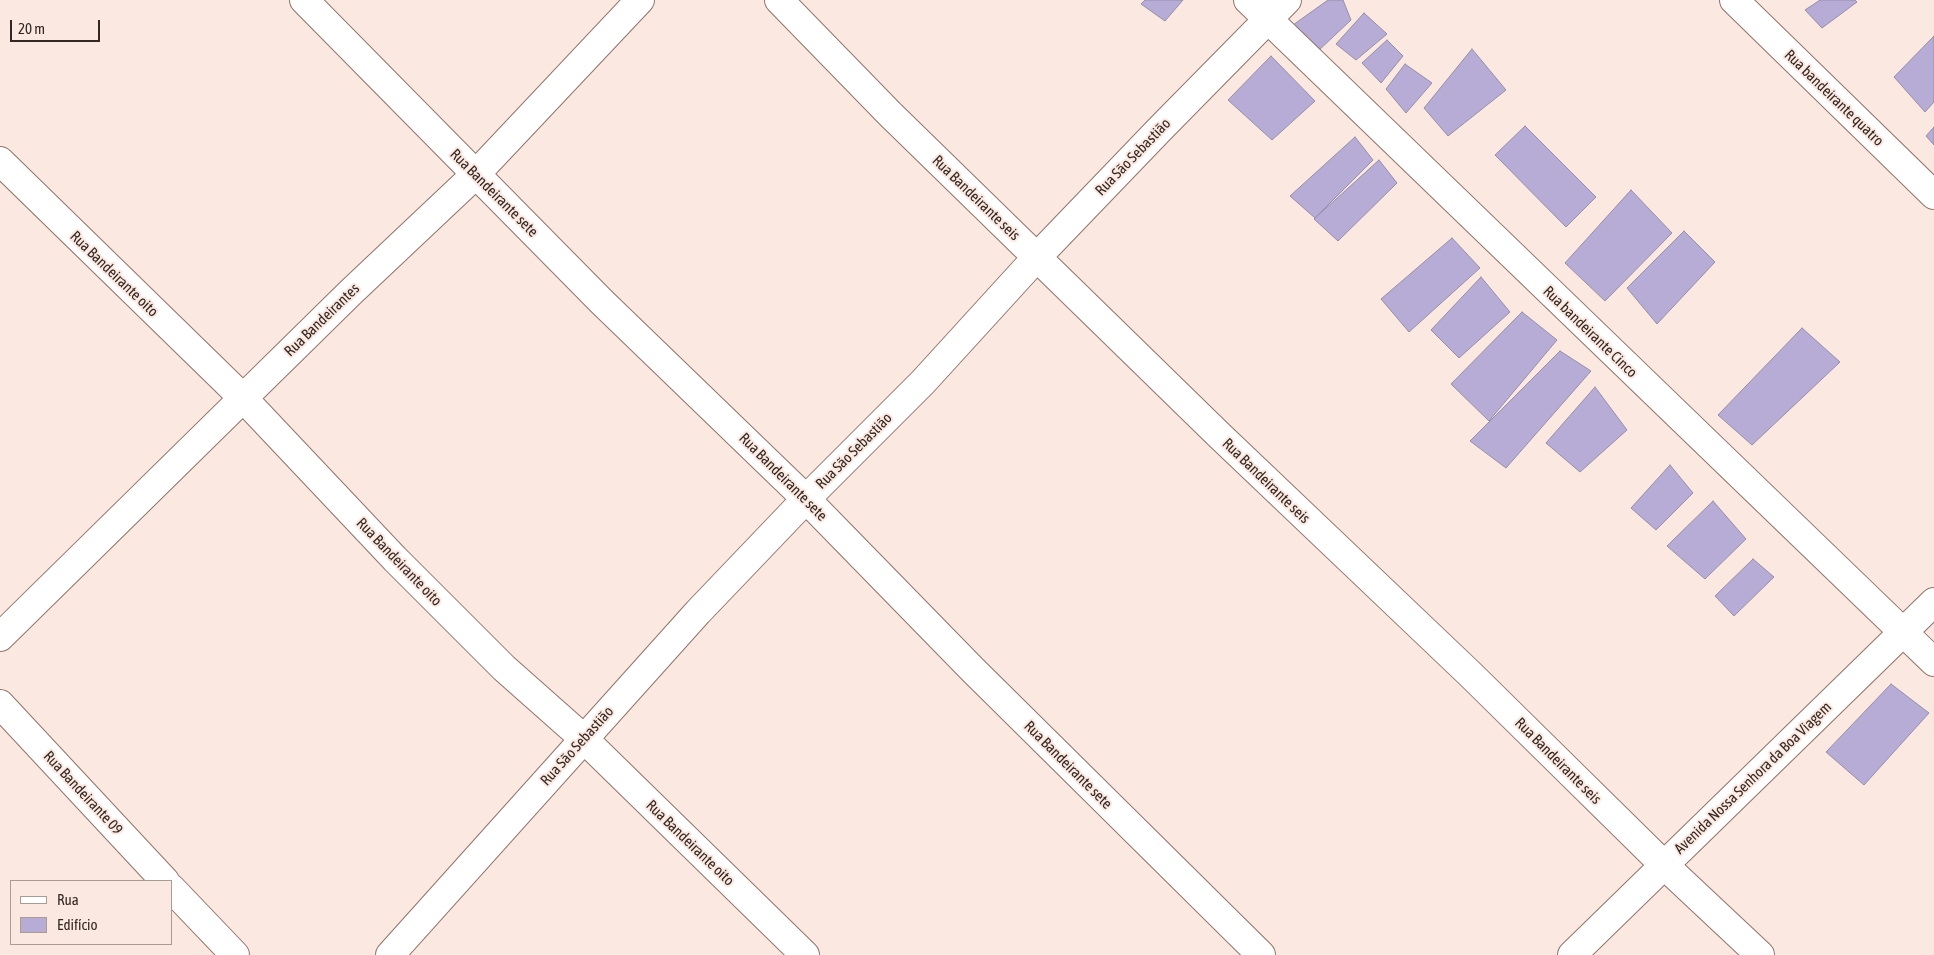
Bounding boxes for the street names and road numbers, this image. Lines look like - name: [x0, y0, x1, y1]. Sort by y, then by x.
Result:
- street label: Rua bandeirante quatro: [1781, 46, 1887, 150]
- street label: Rua São Sebastião: [1092, 115, 1174, 199]
- street label: Rua Bandeirante sete: [446, 145, 542, 241]
- street label: Rua Bandeirante seis: [928, 152, 1024, 244]
- street label: Rua Bandeirante oito: [66, 227, 162, 321]
- street label: Rua Bandeirantes: [281, 280, 363, 360]
- street label: Rua bandeirante Cinco: [1539, 282, 1641, 382]
- street label: Rua São Sebastião: [812, 409, 896, 493]
- street label: Rua Bandeirante sete: [735, 429, 831, 525]
- street label: Rua Bandeirante seis: [1218, 435, 1314, 527]
- street label: Rua Bandeirante oito: [352, 514, 446, 610]
- street label: Avenida Nossa Senhora da Boa Viagem: [1671, 698, 1835, 858]
- street label: Rua São Sebastião: [537, 703, 617, 789]
- street label: Rua Bandeirante seis: [1511, 714, 1605, 808]
- street label: Rua Bandeirante sete: [1020, 717, 1116, 813]
- street label: Rua Bandeirante 09: [40, 747, 126, 839]
- street label: Rua Bandeirante oito: [642, 796, 738, 890]

